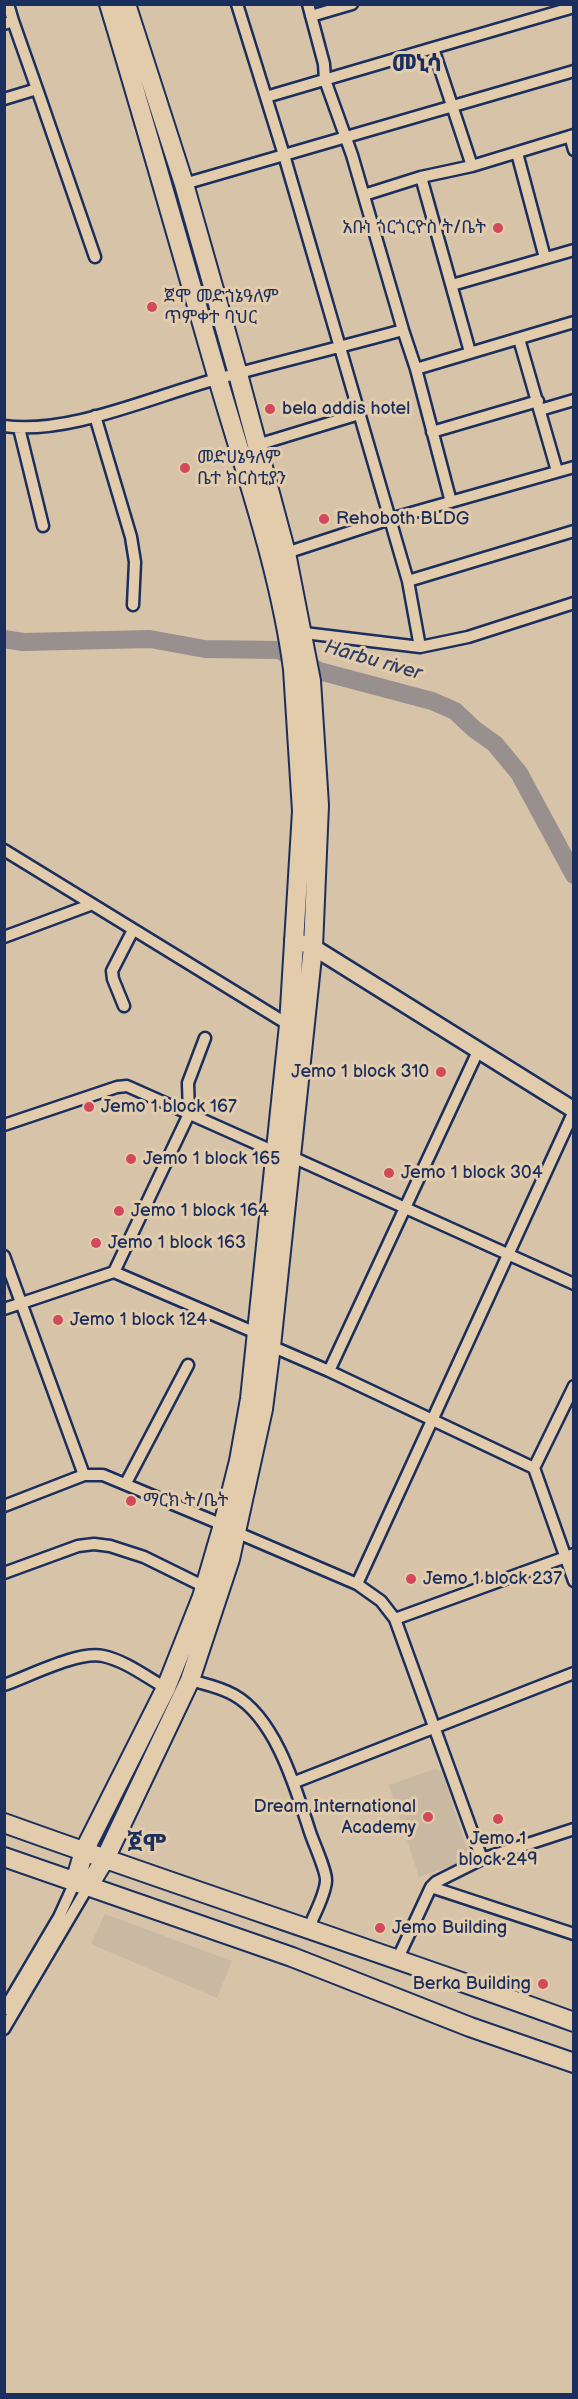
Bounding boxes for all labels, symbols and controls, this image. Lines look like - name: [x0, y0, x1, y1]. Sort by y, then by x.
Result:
- district label: መኒሳ: [392, 51, 442, 79]
- place label: አቡነ ጎርጎርዮስ ት/ቤት: [342, 217, 486, 239]
- marker: አቡነ ጎርጎርዮስ ት/ቤት: [491, 221, 505, 235]
- place label: ጀሞ መድኀኔዓለም ጥምቀተ ባህር: [164, 286, 279, 328]
- marker: ጀሞ መድኀኔዓለም ጥምቀተ ባህር: [145, 300, 159, 314]
- place label: bela addis hotel: [282, 398, 410, 420]
- marker: bela addis hotel: [263, 402, 277, 416]
- place label: መድሀኔዓለም ቤተ ክርስቲያን: [197, 447, 286, 490]
- marker: መድሀኔዓለም ቤተ ክርስቲያን: [178, 461, 192, 475]
- place label: Rehoboth BLDG: [336, 508, 469, 530]
- marker: Rehoboth BLDG: [317, 512, 331, 526]
- water label: Harbu river: [322, 636, 424, 686]
- place label: Jemo 1 block 310: [291, 1061, 429, 1083]
- marker: Jemo 1 block 310: [434, 1065, 448, 1079]
- place label: Jemo 1 block 167: [101, 1096, 237, 1118]
- marker: Jemo 1 block 167: [82, 1100, 96, 1114]
- place label: Jemo 1 block 165: [143, 1148, 280, 1170]
- marker: Jemo 1 block 165: [124, 1152, 138, 1166]
- place label: Jemo 1 block 304: [401, 1162, 543, 1184]
- marker: Jemo 1 block 304: [382, 1166, 396, 1180]
- place label: Jemo 1 block 164: [131, 1200, 269, 1222]
- marker: Jemo 1 block 164: [112, 1204, 126, 1218]
- place label: Jemo 1 block 163: [108, 1232, 246, 1254]
- marker: Jemo 1 block 163: [89, 1236, 103, 1250]
- place label: Jemo 1 block 124: [70, 1309, 207, 1331]
- marker: Jemo 1 block 124: [51, 1313, 65, 1327]
- place label: ማርክ ት/ቤት: [143, 1490, 228, 1512]
- marker: ማርክ ት/ቤት: [124, 1494, 138, 1508]
- place label: Jemo 1 block 237: [423, 1568, 562, 1590]
- marker: Jemo 1 block 237: [404, 1572, 418, 1586]
- place label: Dream International Academy: [254, 1796, 416, 1838]
- marker: Dream International Academy: [421, 1810, 435, 1824]
- marker: Jemo 1 block 249: [491, 1812, 505, 1826]
- place label: Jemo 1 block 249: [458, 1828, 538, 1870]
- district label: ጀሞ: [127, 1831, 167, 1859]
- place label: Jemo Building: [392, 1917, 507, 1939]
- marker: Jemo Building: [373, 1921, 387, 1935]
- place label: Berka Building: [412, 1973, 531, 1995]
- marker: Berka Building: [536, 1977, 550, 1991]

